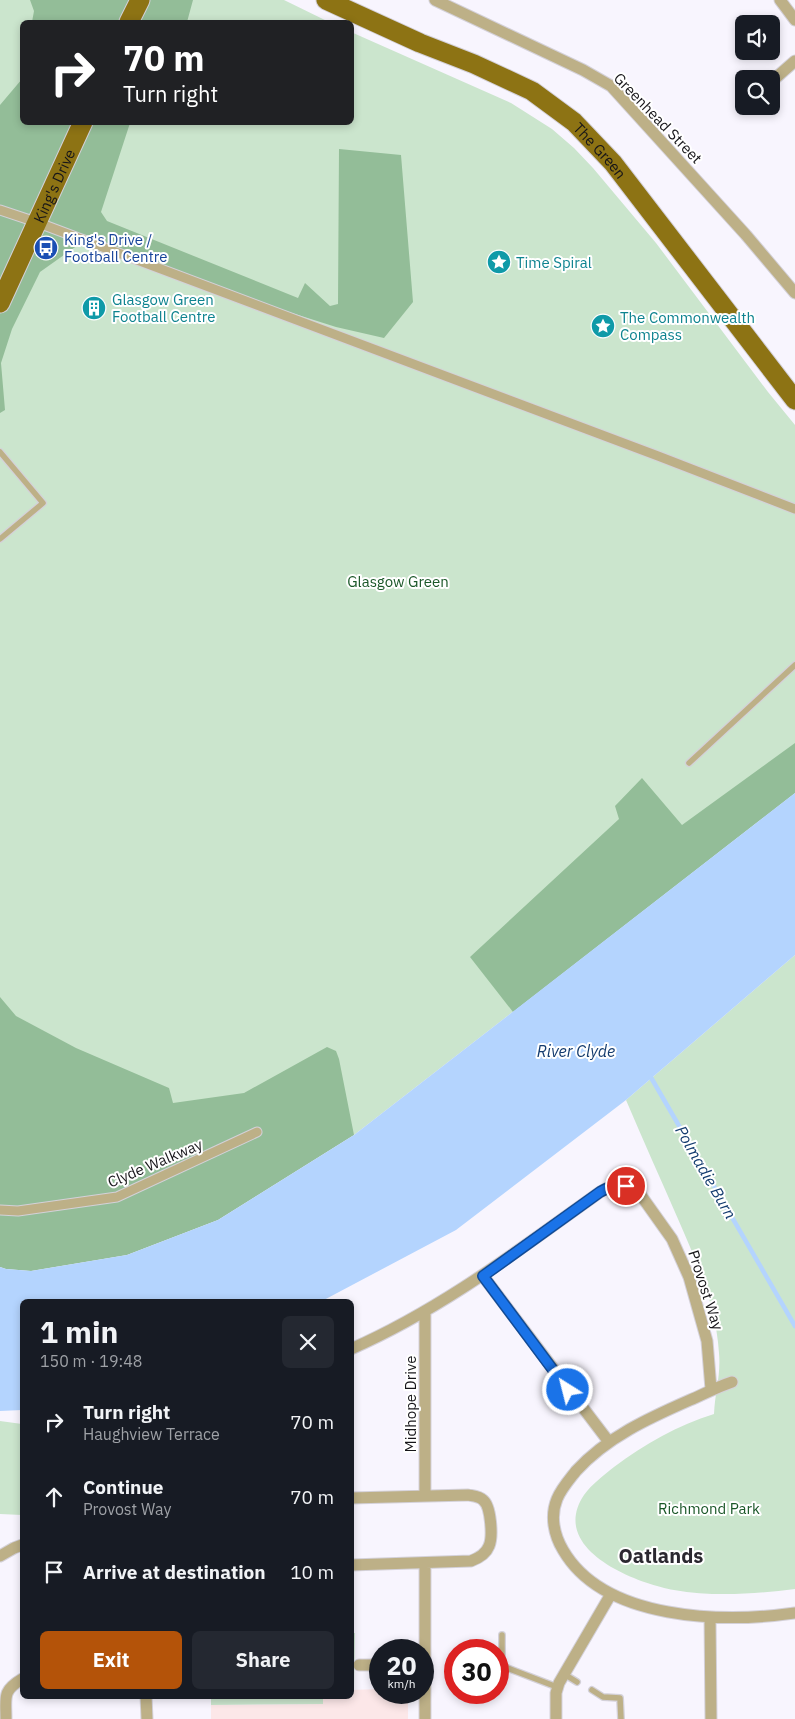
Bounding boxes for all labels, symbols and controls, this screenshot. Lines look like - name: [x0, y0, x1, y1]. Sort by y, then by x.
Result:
- map controls: [735, 15, 780, 115]
- button: sound: [735, 15, 780, 60]
- text: 70 m: [123, 35, 205, 81]
- icon: right: [40, 40, 105, 105]
- street label: Greenhead Street: [610, 69, 706, 167]
- button: search: [735, 70, 780, 115]
- text: Turn right: [123, 79, 218, 108]
- street label: The Green: [570, 118, 631, 182]
- street label: King's Drive: [29, 146, 79, 226]
- place label: King's Drive / Football Centre: [64, 230, 167, 266]
- bus stop icon: King's Drive / Football Centre: [33, 235, 59, 261]
- place icon: Time Spiral: [486, 249, 512, 275]
- place label: Time Spiral: [516, 253, 592, 272]
- place label: Glasgow Green Football Centre: [112, 290, 215, 326]
- building icon: Glasgow Green Football Centre: [81, 295, 107, 321]
- place label: The Commonwealth Compass: [620, 308, 755, 344]
- place icon: The Commonwealth Compass: [590, 313, 616, 339]
- park label: Glasgow Green: [347, 572, 449, 591]
- water label: River Clyde: [537, 1041, 615, 1061]
- water label: Polmadie Burn: [671, 1122, 741, 1222]
- street label: Clyde Walkway: [105, 1134, 206, 1192]
- pin: [605, 1165, 647, 1207]
- icon: arrive: [612, 1172, 640, 1200]
- street label: Provost Way: [684, 1248, 728, 1333]
- text: 1 min: [40, 1312, 118, 1351]
- button: close: [282, 1316, 334, 1368]
- text: 150 m · 19:48: [40, 1351, 142, 1371]
- street label: Midhope Drive: [401, 1356, 420, 1452]
- position arrow: [541, 1363, 593, 1415]
- text: Turn right: [83, 1400, 170, 1424]
- icon: right: [40, 1408, 68, 1436]
- text: 70 m: [290, 1410, 334, 1434]
- text: Haughview Terrace: [83, 1424, 220, 1444]
- text: Continue: [83, 1475, 163, 1499]
- icon: ahead: [40, 1483, 68, 1511]
- text: 70 m: [290, 1485, 334, 1509]
- text: Provost Way: [83, 1499, 171, 1519]
- park label: Richmond Park: [658, 1499, 760, 1518]
- district label: Oatlands: [619, 1542, 703, 1569]
- icon: arrive: [40, 1558, 68, 1586]
- text: Arrive at destination: [83, 1560, 266, 1584]
- text: 10 m: [290, 1560, 334, 1584]
- button: Exit: [40, 1631, 182, 1689]
- button: Share: [192, 1631, 334, 1689]
- speed limit sign: 30: [444, 1639, 509, 1704]
- text: 20: [386, 1649, 417, 1682]
- text: km/h: [387, 1676, 416, 1691]

